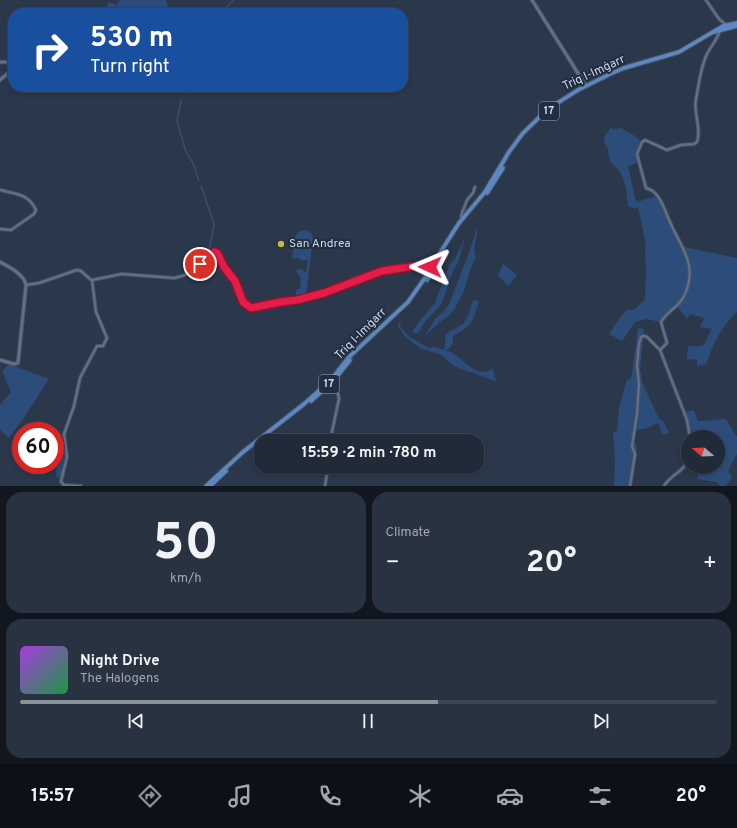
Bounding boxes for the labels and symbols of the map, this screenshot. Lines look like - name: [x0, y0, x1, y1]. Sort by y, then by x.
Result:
- street label: Triq l-Imġarr: [560, 51, 628, 94]
- road number: 17: [539, 102, 559, 120]
- place label: San Andrea: [289, 236, 351, 252]
- marker: San Andrea: [276, 239, 286, 249]
- position arrow: [409, 246, 451, 288]
- pin: [183, 247, 217, 281]
- street label: Triq l-Imġarr: [332, 304, 391, 363]
- road number: 17: [319, 375, 339, 393]
- speed limit sign: 60: [12, 422, 64, 474]
- north arrow: [681, 430, 725, 474]

